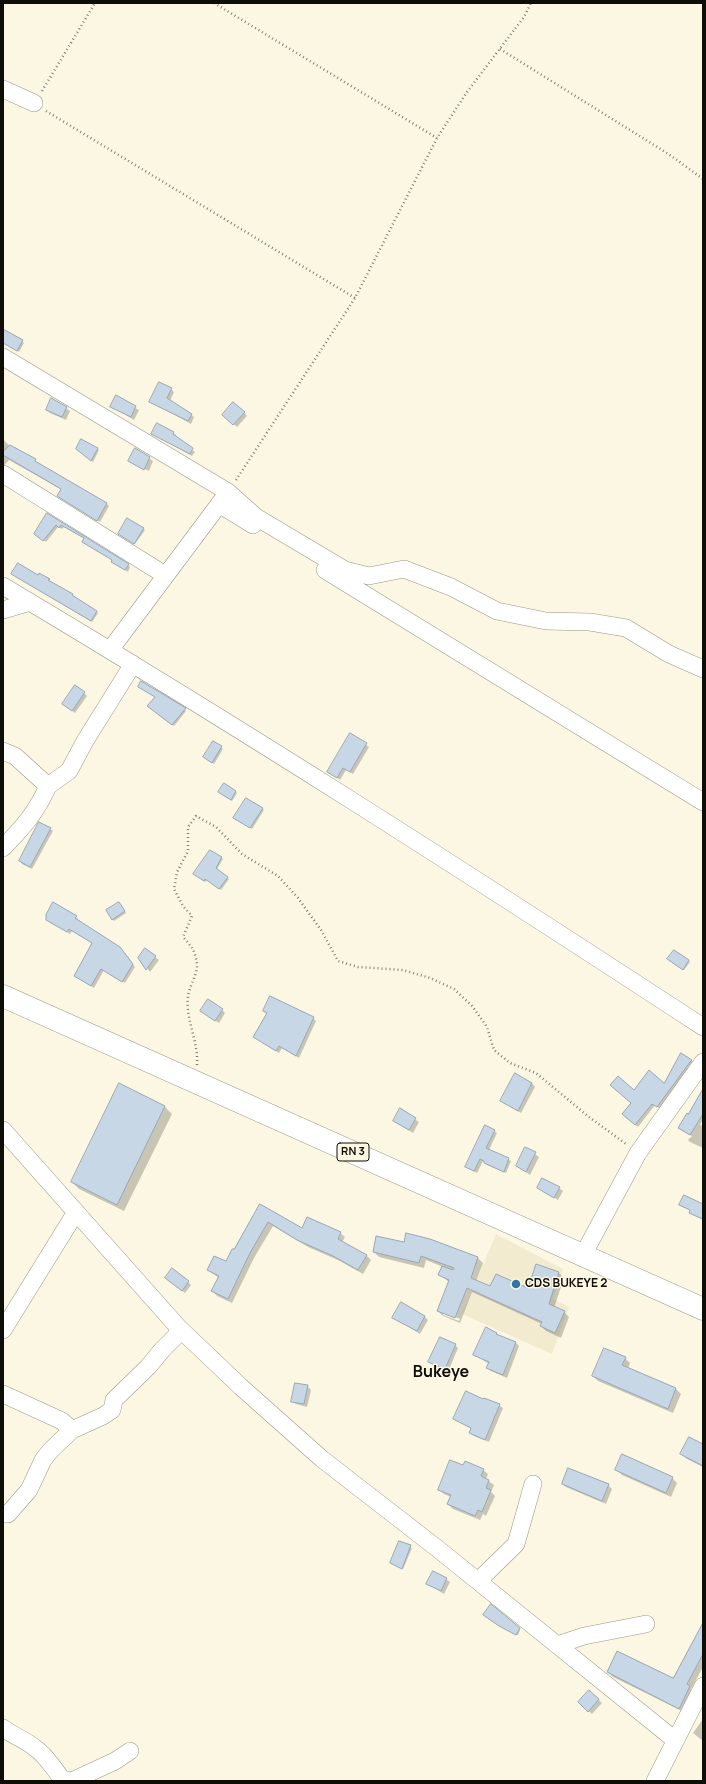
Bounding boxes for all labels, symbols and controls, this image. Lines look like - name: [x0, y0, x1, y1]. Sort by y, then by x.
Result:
- road number: RN 3: [337, 1143, 369, 1161]
- place label: CDS BUKEYE 2: [525, 1277, 607, 1291]
- marker: CDS BUKEYE 2: [510, 1278, 522, 1290]
- district label: Bukeye: [413, 1363, 469, 1383]

